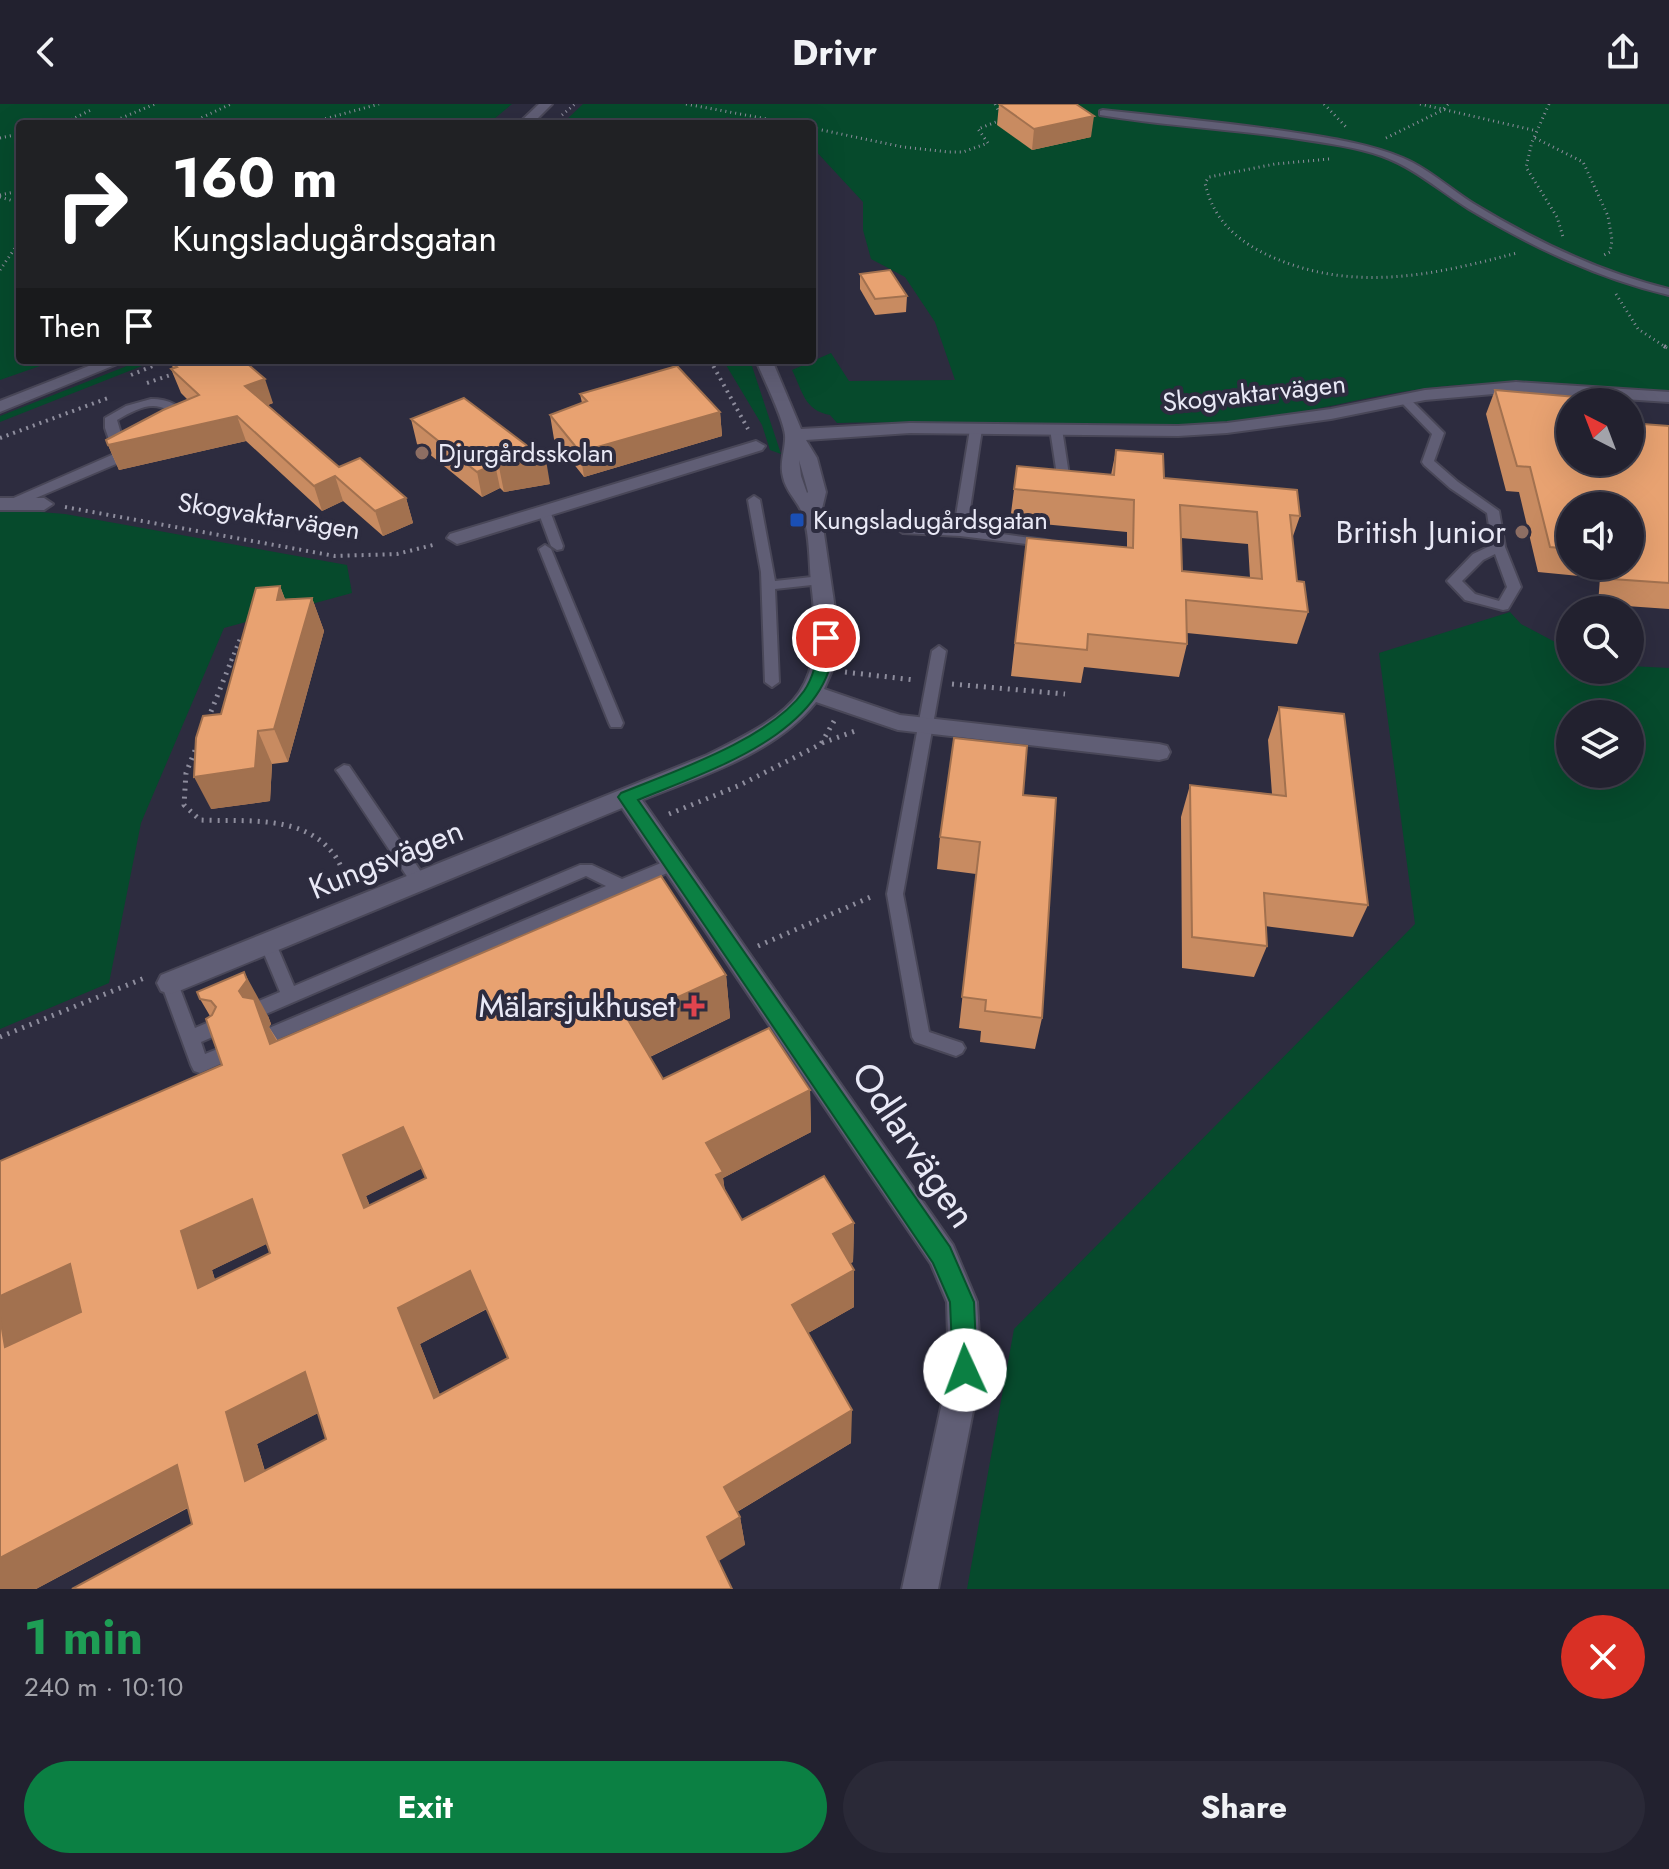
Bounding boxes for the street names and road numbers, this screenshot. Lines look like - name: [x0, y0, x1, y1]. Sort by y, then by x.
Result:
- street label: Skogvaktarvägen: [1160, 364, 1348, 422]
- street label: Skogvaktarvägen: [175, 483, 363, 549]
- street label: Kungsvägen: [302, 807, 470, 911]
- street label: Odlarvägen: [839, 1051, 990, 1239]

